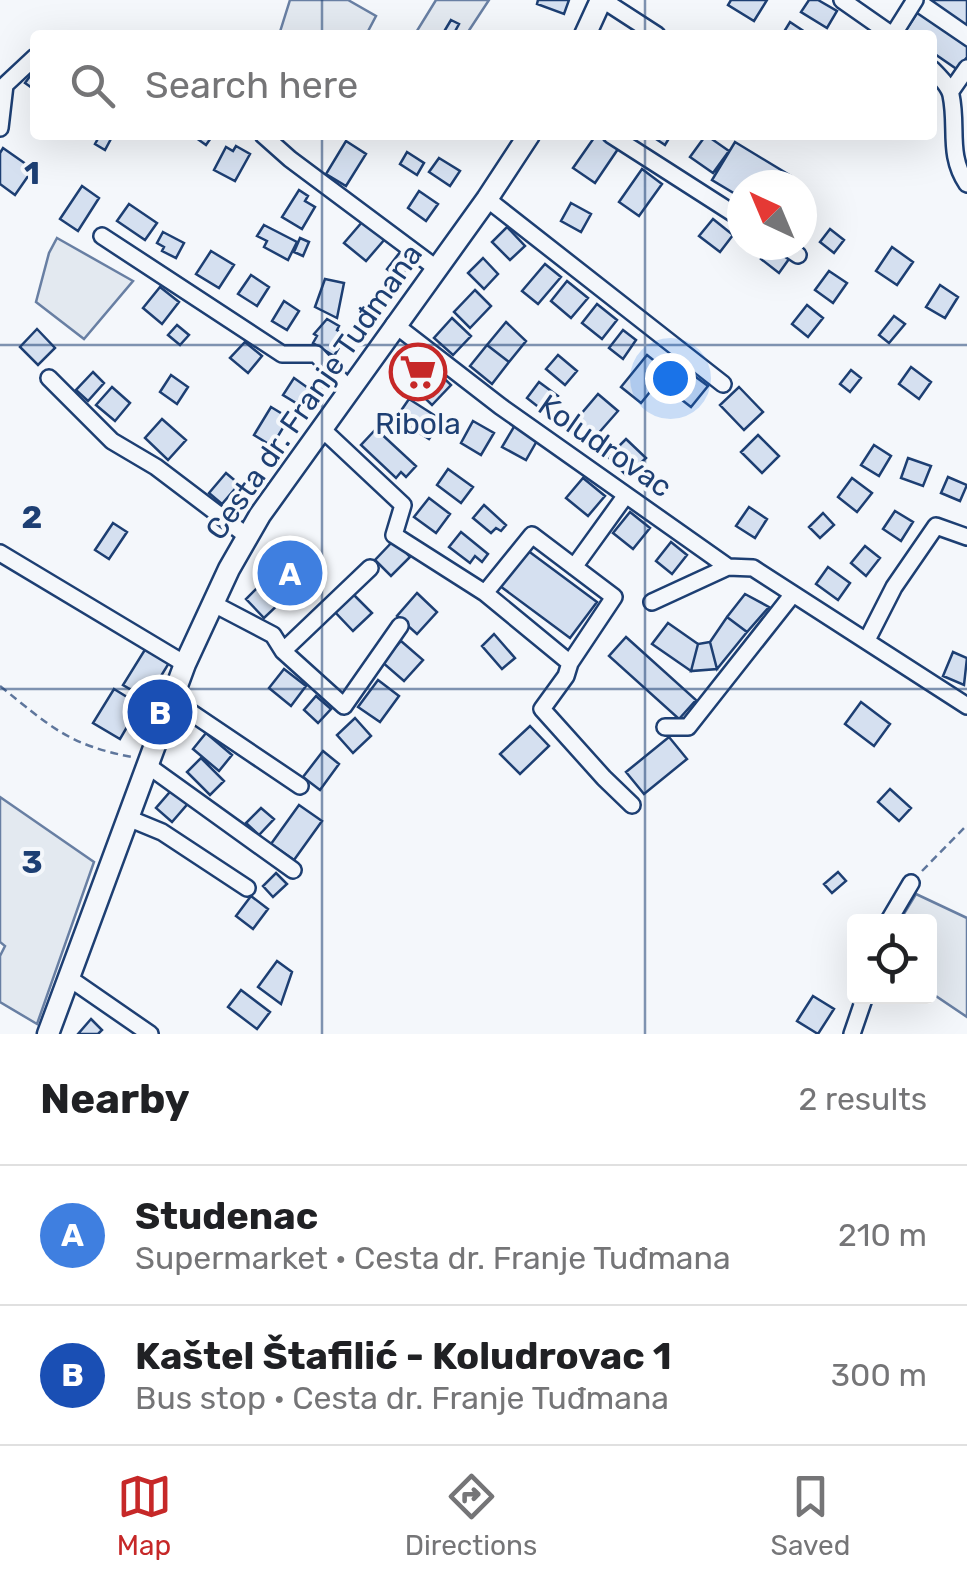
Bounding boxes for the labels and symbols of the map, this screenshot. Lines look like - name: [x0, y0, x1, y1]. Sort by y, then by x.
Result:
- text: 1: [24, 154, 40, 192]
- north arrow: [727, 170, 817, 260]
- street label: Cesta dr. Franje Tuđmana: [198, 237, 430, 547]
- supermarket icon: Ribola: [388, 342, 448, 402]
- your location: [645, 353, 696, 404]
- street label: Koludrovac: [531, 387, 679, 505]
- place label: Ribola: [375, 406, 461, 442]
- text: 2: [22, 498, 42, 536]
- pin: A: [258, 536, 322, 610]
- pin: B: [128, 674, 192, 750]
- text: 3: [21, 843, 43, 881]

